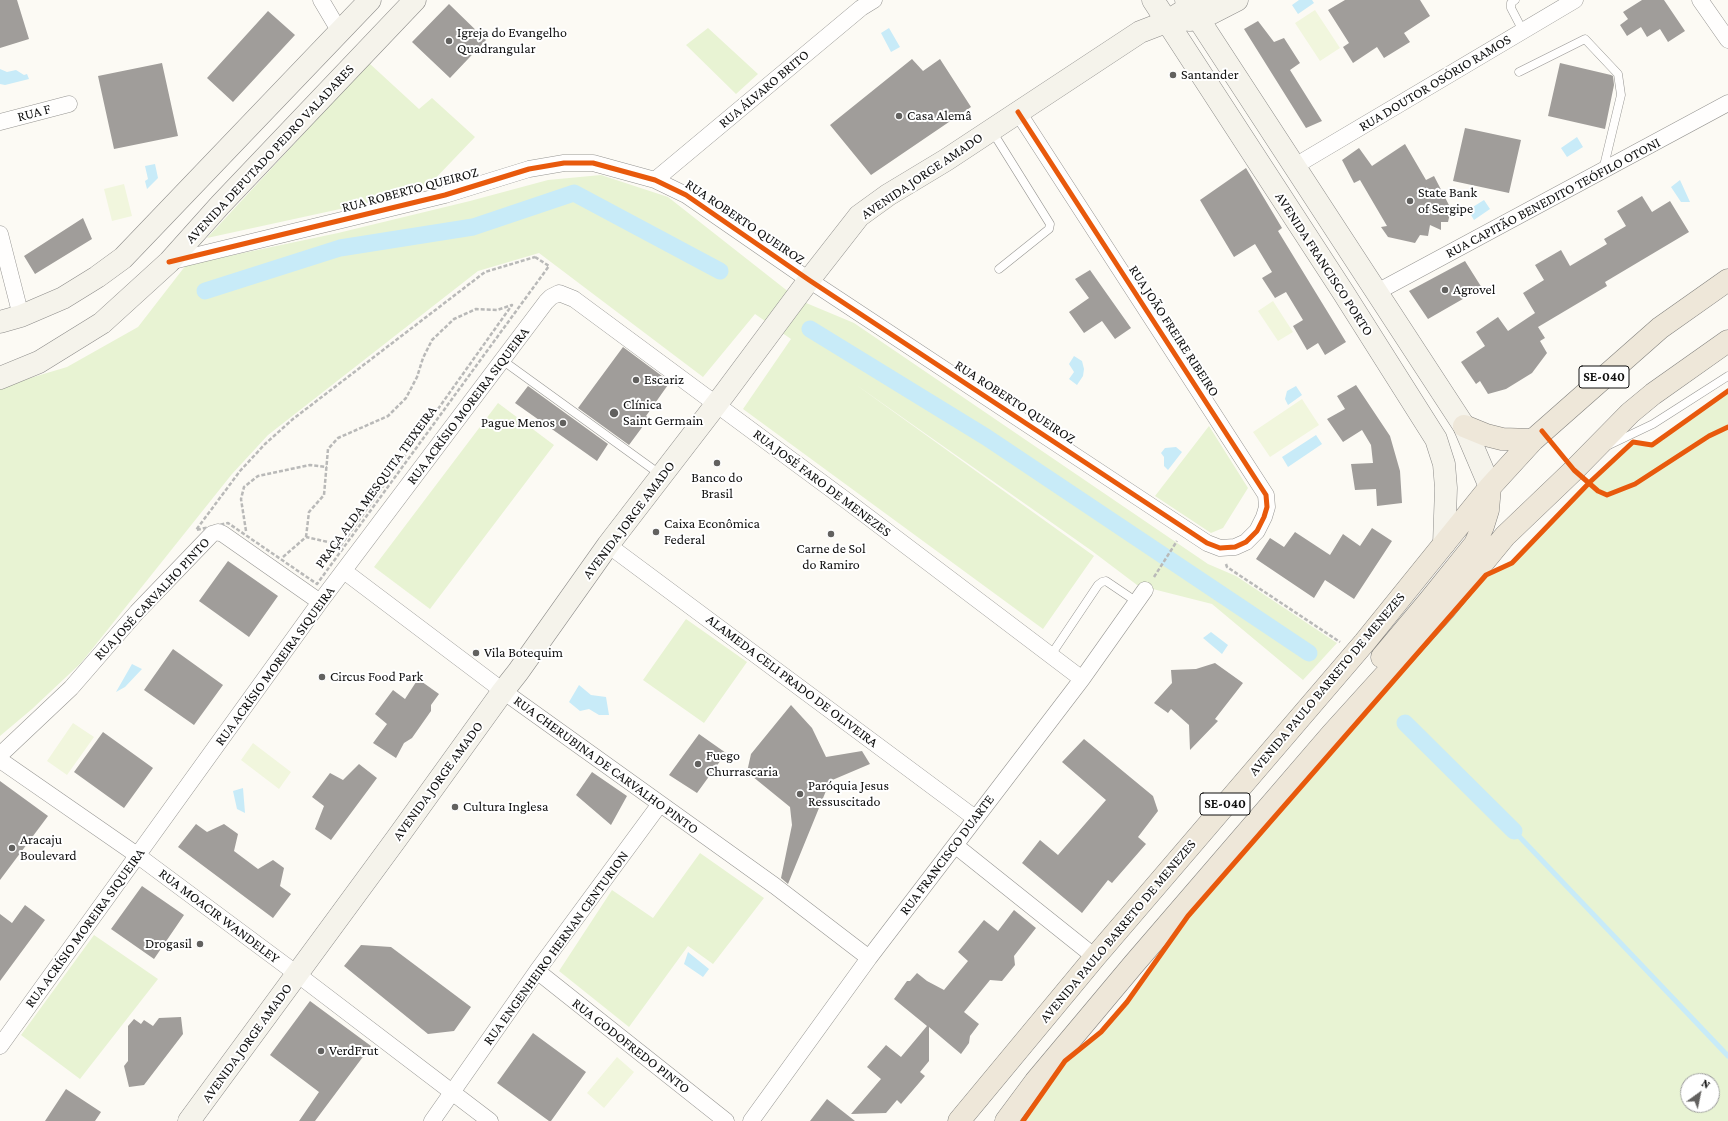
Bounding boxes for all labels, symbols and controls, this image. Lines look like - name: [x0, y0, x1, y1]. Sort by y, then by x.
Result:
- place label: Igreja do Evangelho Quadrangular: [457, 25, 567, 58]
- street label: RUA DOUTOR OSÓRIO RAMOS: [1356, 31, 1514, 135]
- marker: Igreja do Evangelho Quadrangular: [444, 36, 454, 46]
- street label: RUA ÁLVARO BRITO: [715, 46, 813, 132]
- street label: AVENIDA DEPUTADO PEDRO VALADARES: [182, 61, 358, 247]
- place label: Santander: [1181, 67, 1239, 83]
- marker: Santander: [1168, 70, 1178, 80]
- street label: RUA F: [15, 100, 53, 126]
- place label: Casa Alemâ: [907, 108, 972, 124]
- marker: Casa Alemâ: [894, 111, 904, 121]
- street label: AVENIDA JORGE AMADO: [858, 129, 986, 223]
- street label: RUA CAPITÃO BENEDITO TEÓFILO OTONI: [1443, 134, 1663, 262]
- street label: RUA ROBERTO QUEIROZ: [340, 164, 480, 216]
- street label: RUA ROBERTO QUEIROZ: [682, 176, 808, 268]
- place label: State Bank of Sergipe: [1418, 185, 1477, 218]
- street label: AVENIDA FRANCISCO PORTO: [1271, 189, 1377, 339]
- marker: State Bank of Sergipe: [1405, 196, 1415, 206]
- street label: RUA JOÃO FREIRE RIBEIRO: [1125, 262, 1223, 400]
- place label: Agrovel: [1453, 282, 1495, 298]
- marker: Agrovel: [1440, 285, 1450, 295]
- street label: RUA ACRÍSIO MOREIRA SIQUEIRA: [403, 324, 533, 488]
- street label: RUA ROBERTO QUEIROZ: [951, 357, 1079, 447]
- road number: SE-040: [1579, 366, 1629, 388]
- place label: Escariz: [644, 372, 684, 388]
- marker: Escariz: [631, 375, 641, 385]
- place label: Clínica Saint Germain: [623, 397, 703, 430]
- street label: PRAÇA ALDA MESQUITA TEIXEIRA: [311, 403, 441, 571]
- marker: Clínica Saint Germain: [608, 407, 620, 419]
- place label: Pague Menos: [481, 415, 555, 431]
- marker: Pague Menos: [558, 418, 568, 428]
- street label: RUA JOSÉ FARO DE MENEZES: [750, 426, 894, 540]
- street label: AVENIDA JORGE AMADO: [579, 458, 679, 582]
- marker: Banco do Brasil: [712, 458, 722, 468]
- place label: Banco do Brasil: [691, 470, 743, 502]
- place label: Caixa Econômica Federal: [664, 516, 760, 548]
- marker: Caixa Econômica Federal: [651, 527, 661, 537]
- marker: Carne de Sol do Ramiro: [826, 529, 836, 539]
- street label: RUA JOSÉ CARVALHO PINTO: [91, 534, 213, 664]
- place label: Carne de Sol do Ramiro: [796, 541, 866, 574]
- street label: RUA ACRÍSIO MOREIRA SIQUEIRA: [212, 583, 338, 749]
- street label: AVENIDA PAULO BARRETO DE MENEZES: [1245, 589, 1409, 779]
- street label: ALAMEDA CELI PRADO DE OLIVEIRA: [703, 611, 881, 751]
- place label: Vila Botequim: [484, 645, 563, 661]
- marker: Vila Botequim: [471, 648, 481, 658]
- place label: Circus Food Park: [330, 669, 423, 685]
- marker: Circus Food Park: [317, 672, 327, 682]
- street label: RUA CHERUBINA DE CARVALHO PINTO: [510, 692, 702, 838]
- street label: AVENIDA JORGE AMADO: [389, 718, 487, 844]
- place label: Fuego Churrascaria: [706, 748, 778, 780]
- marker: Fuego Churrascaria: [693, 759, 703, 769]
- place label: Paróquia Jesus Ressuscitado: [808, 778, 889, 810]
- marker: Paróquia Jesus Ressuscitado: [795, 789, 805, 799]
- street label: RUA FRANCISCO DUARTE: [896, 791, 998, 919]
- road number: SE-040: [1200, 793, 1250, 815]
- place label: Cultura Inglesa: [463, 799, 548, 815]
- marker: Cultura Inglesa: [450, 802, 460, 812]
- place label: Aracaju Boulevard: [20, 832, 77, 864]
- street label: AVENIDA PAULO BARRETO DE MENEZES: [1036, 836, 1200, 1026]
- marker: Aracaju Boulevard: [7, 843, 17, 853]
- street label: RUA ACRÍSIO MOREIRA SIQUEIRA: [22, 845, 148, 1011]
- street label: RUA ENGENHEIRO HERNAN CENTURION: [480, 848, 632, 1048]
- street label: RUA MOACIR WANDELEY: [155, 865, 283, 967]
- place label: Drogasil: [145, 936, 192, 952]
- marker: Drogasil: [195, 939, 205, 949]
- street label: AVENIDA JORGE AMADO: [198, 980, 296, 1106]
- street label: RUA GODOFREDO PINTO: [569, 995, 693, 1097]
- place label: VerdFrut: [329, 1043, 378, 1059]
- marker: VerdFrut: [316, 1046, 326, 1056]
- north arrow: [1680, 1073, 1720, 1113]
- text: N: [1700, 1077, 1712, 1091]

